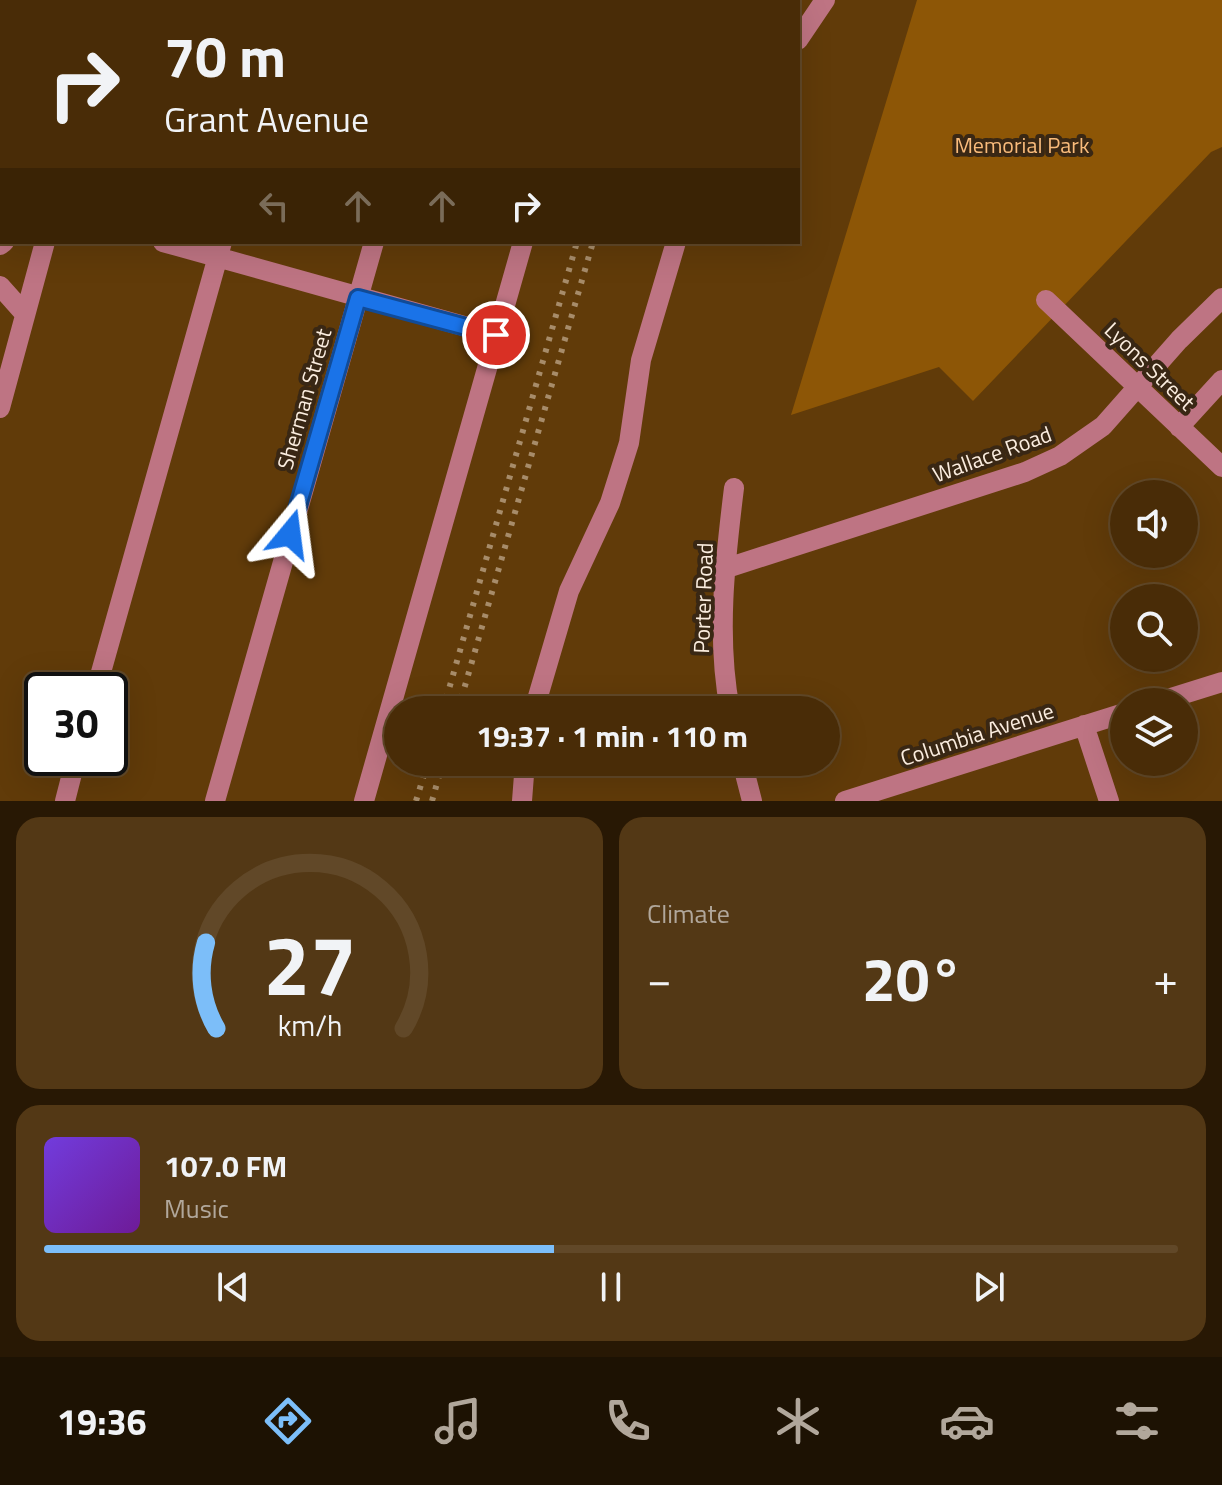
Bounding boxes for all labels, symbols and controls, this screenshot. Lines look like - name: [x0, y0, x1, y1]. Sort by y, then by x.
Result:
- text: 70 m: [164, 14, 286, 99]
- icon: right: [32, 32, 136, 136]
- text: Grant Avenue: [164, 91, 369, 146]
- park label: Memorial Park: [955, 128, 1090, 162]
- icon: left: [252, 184, 296, 228]
- icon: ahead: [336, 184, 380, 228]
- icon: ahead: [420, 184, 464, 228]
- icon: right: [504, 184, 548, 228]
- pin: [462, 301, 530, 369]
- icon: arrive: [474, 313, 518, 357]
- street label: Lyons Street: [1097, 314, 1203, 418]
- street label: Sherman Street: [268, 324, 340, 473]
- street label: Wallace Road: [928, 417, 1056, 491]
- map controls: [1110, 480, 1198, 776]
- button: sound: [1110, 480, 1198, 568]
- position arrow: [248, 492, 332, 576]
- street label: Porter Road: [684, 542, 722, 654]
- button: search: [1110, 584, 1198, 672]
- speed limit sign: 30: [24, 672, 128, 776]
- button: layers: [1110, 688, 1198, 776]
- street label: Columbia Avenue: [896, 693, 1058, 775]
- text: 19:37 · 1 min · 110 m: [476, 713, 748, 759]
- text: Climate: [647, 894, 730, 933]
- text: 27: [263, 901, 356, 1027]
- text: 20°: [862, 933, 963, 1024]
- text: −: [647, 945, 672, 1012]
- text: +: [1153, 945, 1178, 1012]
- text: km/h: [277, 1004, 342, 1047]
- text: 107.0 FM: [164, 1143, 287, 1189]
- text: Music: [164, 1189, 229, 1228]
- icon: previous: [211, 1265, 255, 1309]
- icon: pause: [589, 1265, 633, 1309]
- icon: next: [967, 1265, 1011, 1309]
- icon: directions: [260, 1393, 316, 1449]
- icon: music: [430, 1393, 486, 1449]
- icon: phone: [600, 1393, 656, 1449]
- icon: climate: [770, 1393, 826, 1449]
- icon: car: [939, 1393, 995, 1449]
- icon: filters: [1109, 1393, 1165, 1449]
- text: 19:36: [57, 1394, 147, 1449]

